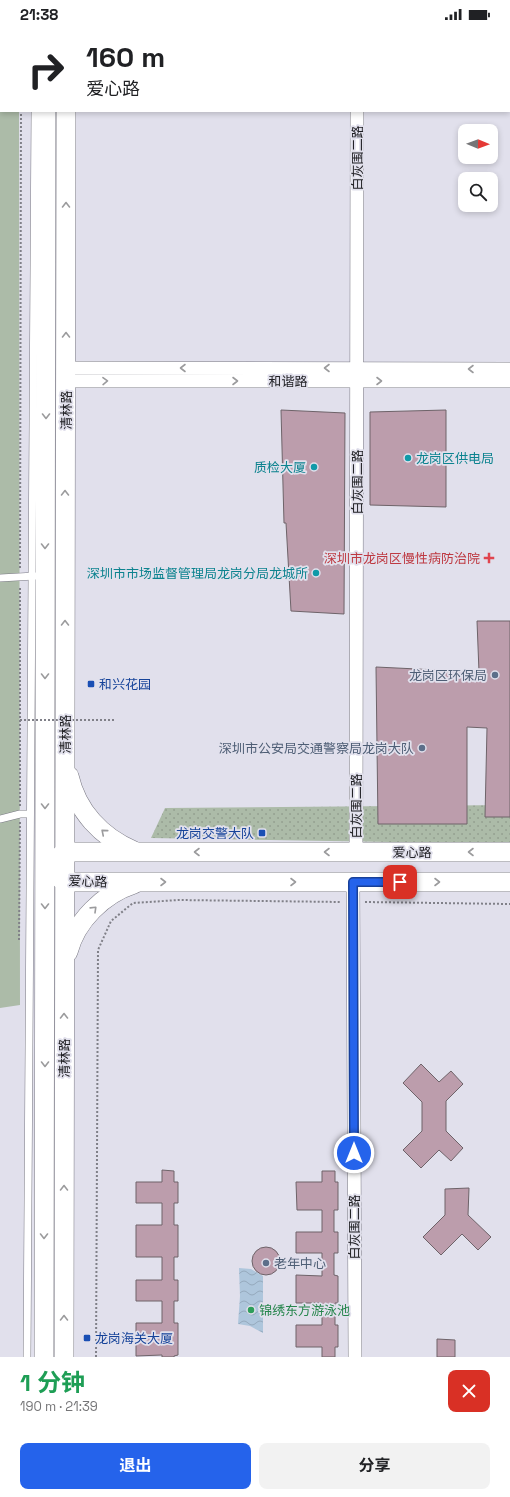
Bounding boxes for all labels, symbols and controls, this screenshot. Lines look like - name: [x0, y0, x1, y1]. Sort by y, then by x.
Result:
- text: 21:38: [20, 5, 58, 24]
- text: 160 m: [86, 39, 165, 75]
- icon: right: [20, 44, 72, 96]
- text: 爱心路: [86, 77, 140, 100]
- north arrow: [458, 124, 498, 164]
- map controls: [458, 124, 498, 212]
- street label: 白灰围二路: [349, 125, 366, 191]
- button: search: [458, 172, 498, 212]
- one-way arrow: [62, 202, 70, 208]
- one-way arrow: [62, 332, 70, 338]
- one-way arrow: [180, 364, 186, 372]
- one-way arrow: [324, 364, 330, 372]
- one-way arrow: [468, 365, 474, 373]
- street label: 和谐路: [268, 373, 308, 390]
- one-way arrow: [102, 377, 108, 385]
- one-way arrow: [232, 377, 238, 385]
- one-way arrow: [376, 377, 382, 385]
- street label: 清林路: [58, 390, 75, 430]
- one-way arrow: [42, 413, 50, 419]
- street label: 白灰围二路: [349, 449, 366, 515]
- place label: 龙岗区供电局: [416, 450, 494, 467]
- marker: 龙岗区供电局: [403, 453, 413, 463]
- place label: 质检大厦: [254, 459, 306, 476]
- marker: 质检大厦: [309, 462, 319, 472]
- one-way arrow: [61, 490, 69, 496]
- one-way arrow: [41, 543, 49, 549]
- place label: 深圳市龙岗区慢性病防治院: [324, 550, 480, 567]
- marker: 深圳市龙岗区慢性病防治院: [483, 552, 495, 564]
- place label: 深圳市市场监督管理局龙岗分局龙城所: [87, 565, 308, 582]
- marker: 深圳市市场监督管理局龙岗分局龙城所: [311, 568, 321, 578]
- one-way arrow: [61, 620, 69, 626]
- place label: 龙岗区环保局: [409, 667, 487, 684]
- marker: 龙岗区环保局: [490, 670, 500, 680]
- one-way arrow: [41, 673, 49, 679]
- place label: 和兴花园: [99, 676, 151, 693]
- marker: 和兴花园: [86, 679, 96, 689]
- street label: 清林路: [57, 714, 74, 754]
- place label: 深圳市公安局交通警察局龙岗大队: [219, 740, 414, 757]
- marker: 深圳市公安局交通警察局龙岗大队: [417, 743, 427, 753]
- street label: 白灰围二路: [348, 773, 365, 839]
- one-way arrow: [41, 803, 49, 809]
- place label: 龙岗交警大队: [176, 825, 254, 842]
- marker: 龙岗交警大队: [257, 828, 267, 838]
- one-way arrow: [101, 830, 108, 837]
- street label: 爱心路: [392, 844, 432, 861]
- one-way arrow: [194, 848, 200, 856]
- one-way arrow: [324, 848, 330, 856]
- one-way arrow: [468, 848, 474, 856]
- pin: [383, 865, 417, 899]
- icon: arrive: [389, 871, 411, 893]
- street label: 爱心路: [68, 872, 108, 891]
- one-way arrow: [160, 878, 166, 886]
- one-way arrow: [290, 878, 296, 886]
- one-way arrow: [434, 878, 440, 886]
- one-way arrow: [41, 903, 49, 909]
- one-way arrow: [89, 906, 97, 914]
- one-way arrow: [60, 1013, 68, 1019]
- street label: 清林路: [56, 1038, 73, 1078]
- one-way arrow: [41, 1061, 49, 1067]
- position arrow: [333, 1132, 375, 1174]
- one-way arrow: [60, 1185, 68, 1191]
- street label: 白灰围二路: [346, 1194, 363, 1260]
- one-way arrow: [40, 1233, 48, 1239]
- place label: 老年中心: [274, 1255, 326, 1272]
- marker: 老年中心: [261, 1258, 271, 1268]
- place label: 锦绣东方游泳池: [259, 1302, 350, 1319]
- marker: 锦绣东方游泳池: [246, 1305, 256, 1315]
- one-way arrow: [60, 1315, 68, 1321]
- place label: 龙岗海关大厦: [95, 1330, 173, 1347]
- marker: 龙岗海关大厦: [82, 1333, 92, 1343]
- text: 1 分钟: [20, 1367, 85, 1398]
- button: close: [448, 1370, 490, 1412]
- text: 190 m · 21:39: [20, 1398, 98, 1415]
- button: 退出: [20, 1443, 251, 1489]
- button: 分享: [259, 1443, 490, 1489]

